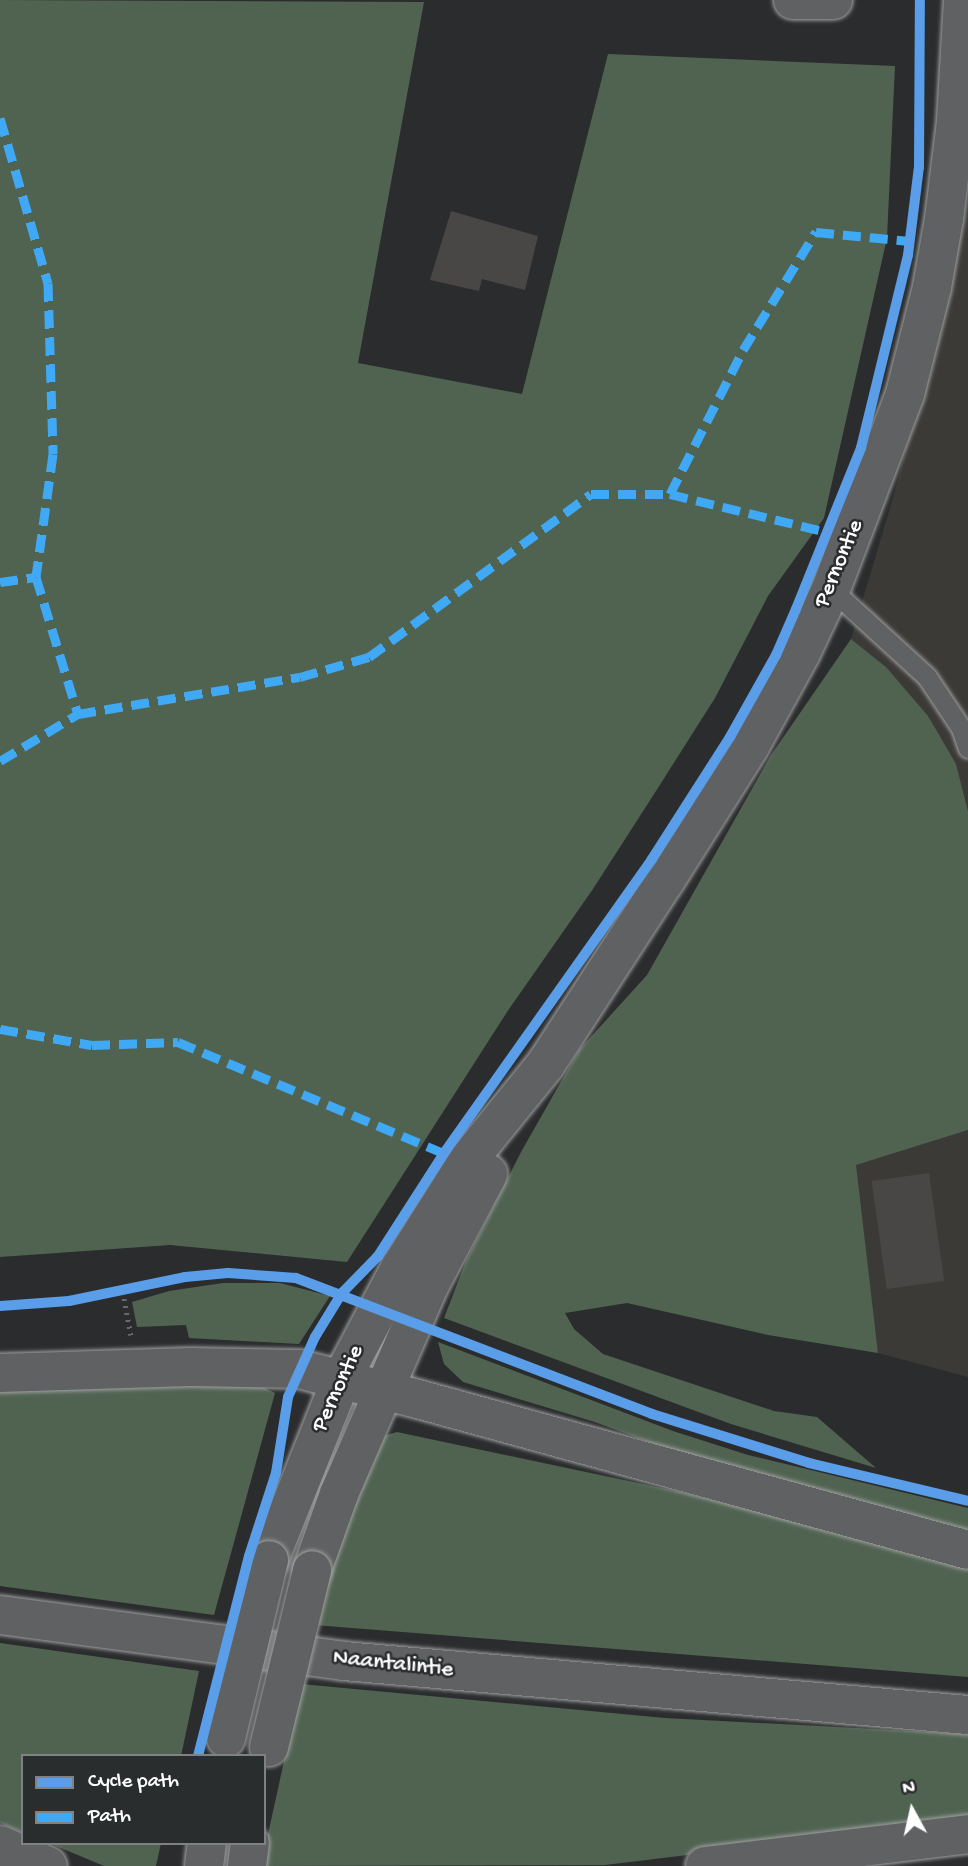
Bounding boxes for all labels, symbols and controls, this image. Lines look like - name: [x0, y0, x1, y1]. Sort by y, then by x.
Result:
- street label: Pernontie: [809, 516, 871, 612]
- street label: Pernontie: [307, 1341, 371, 1437]
- street label: Naantalintie: [331, 1645, 455, 1685]
- legend: [21, 1754, 266, 1845]
- text: Cycle path: [88, 1770, 179, 1795]
- north arrow: [877, 1775, 947, 1845]
- text: N: [901, 1776, 917, 1801]
- text: Path: [88, 1805, 131, 1830]

